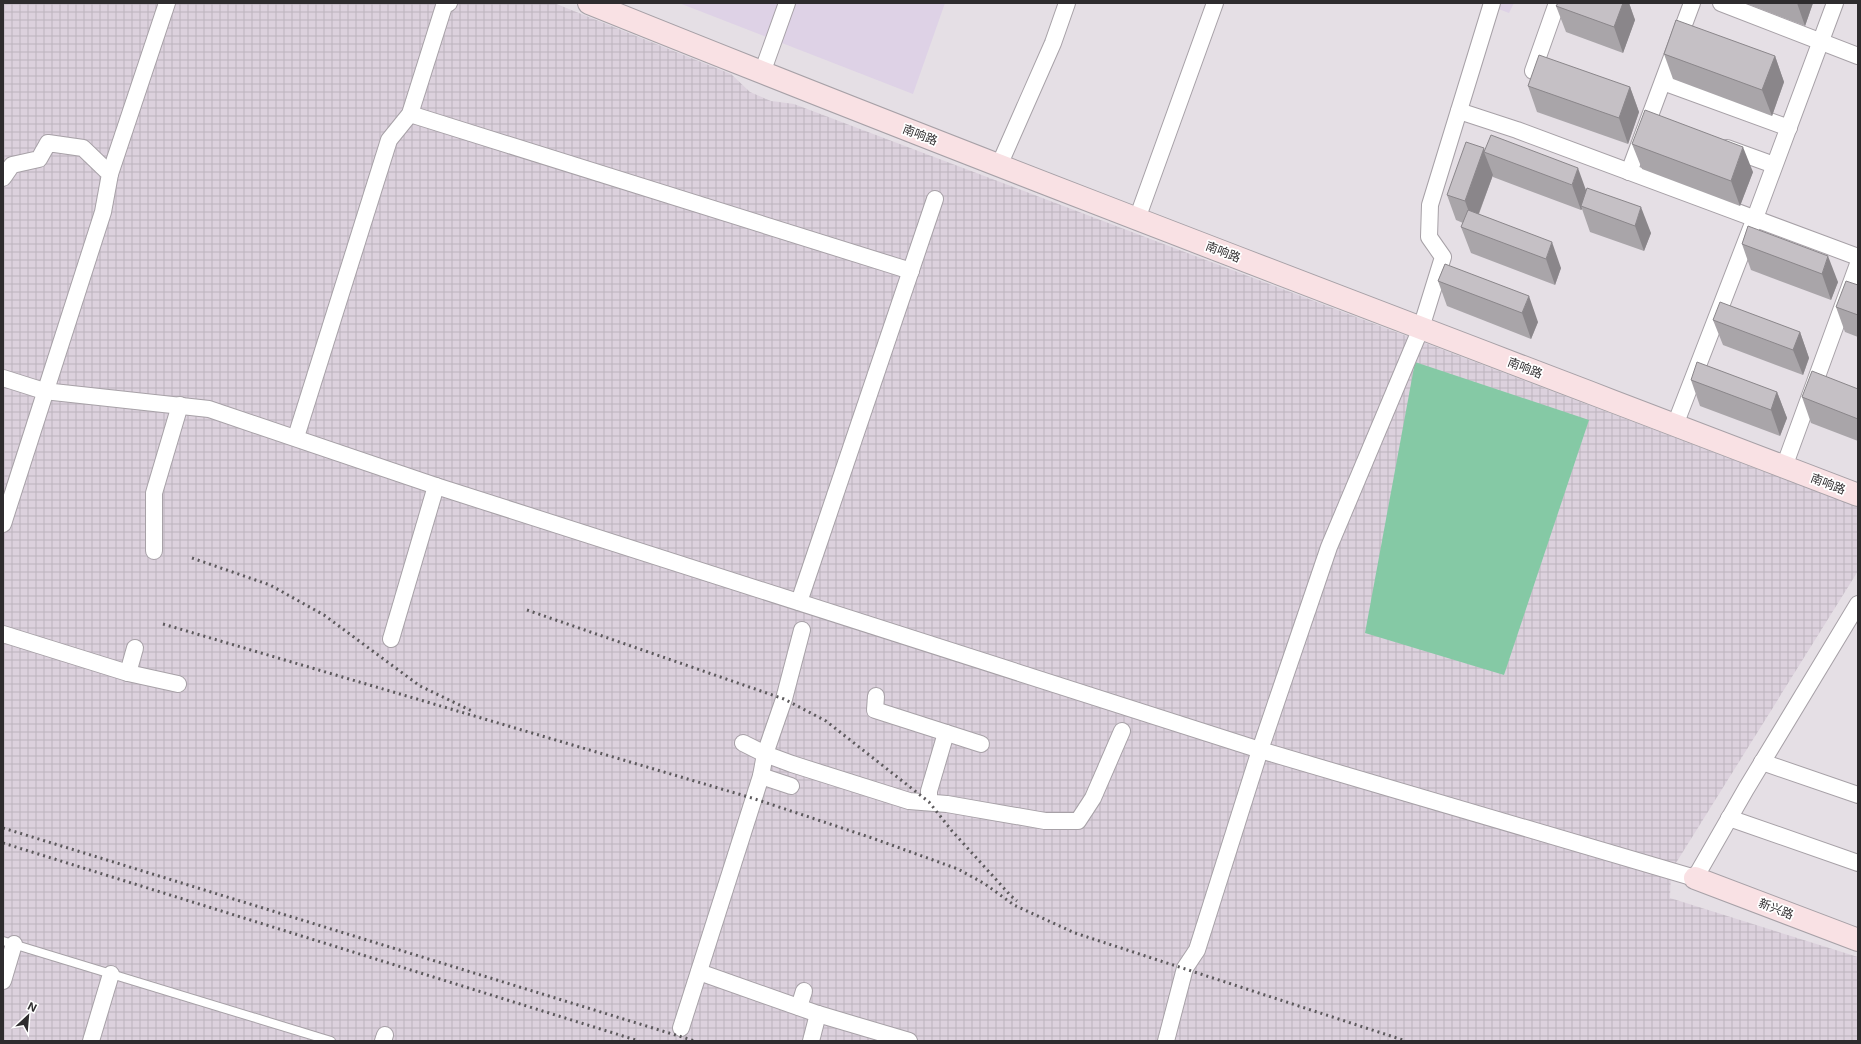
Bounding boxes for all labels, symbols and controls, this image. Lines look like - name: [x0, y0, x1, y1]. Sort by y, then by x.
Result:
- street label: 南响路: [901, 121, 940, 148]
- street label: 南响路: [1204, 238, 1243, 265]
- street label: 南响路: [1506, 354, 1545, 381]
- street label: 南响路: [1809, 470, 1848, 497]
- street label: 新兴路: [1757, 895, 1796, 922]
- north arrow: [8, 996, 48, 1036]
- text: N: [26, 999, 39, 1015]

